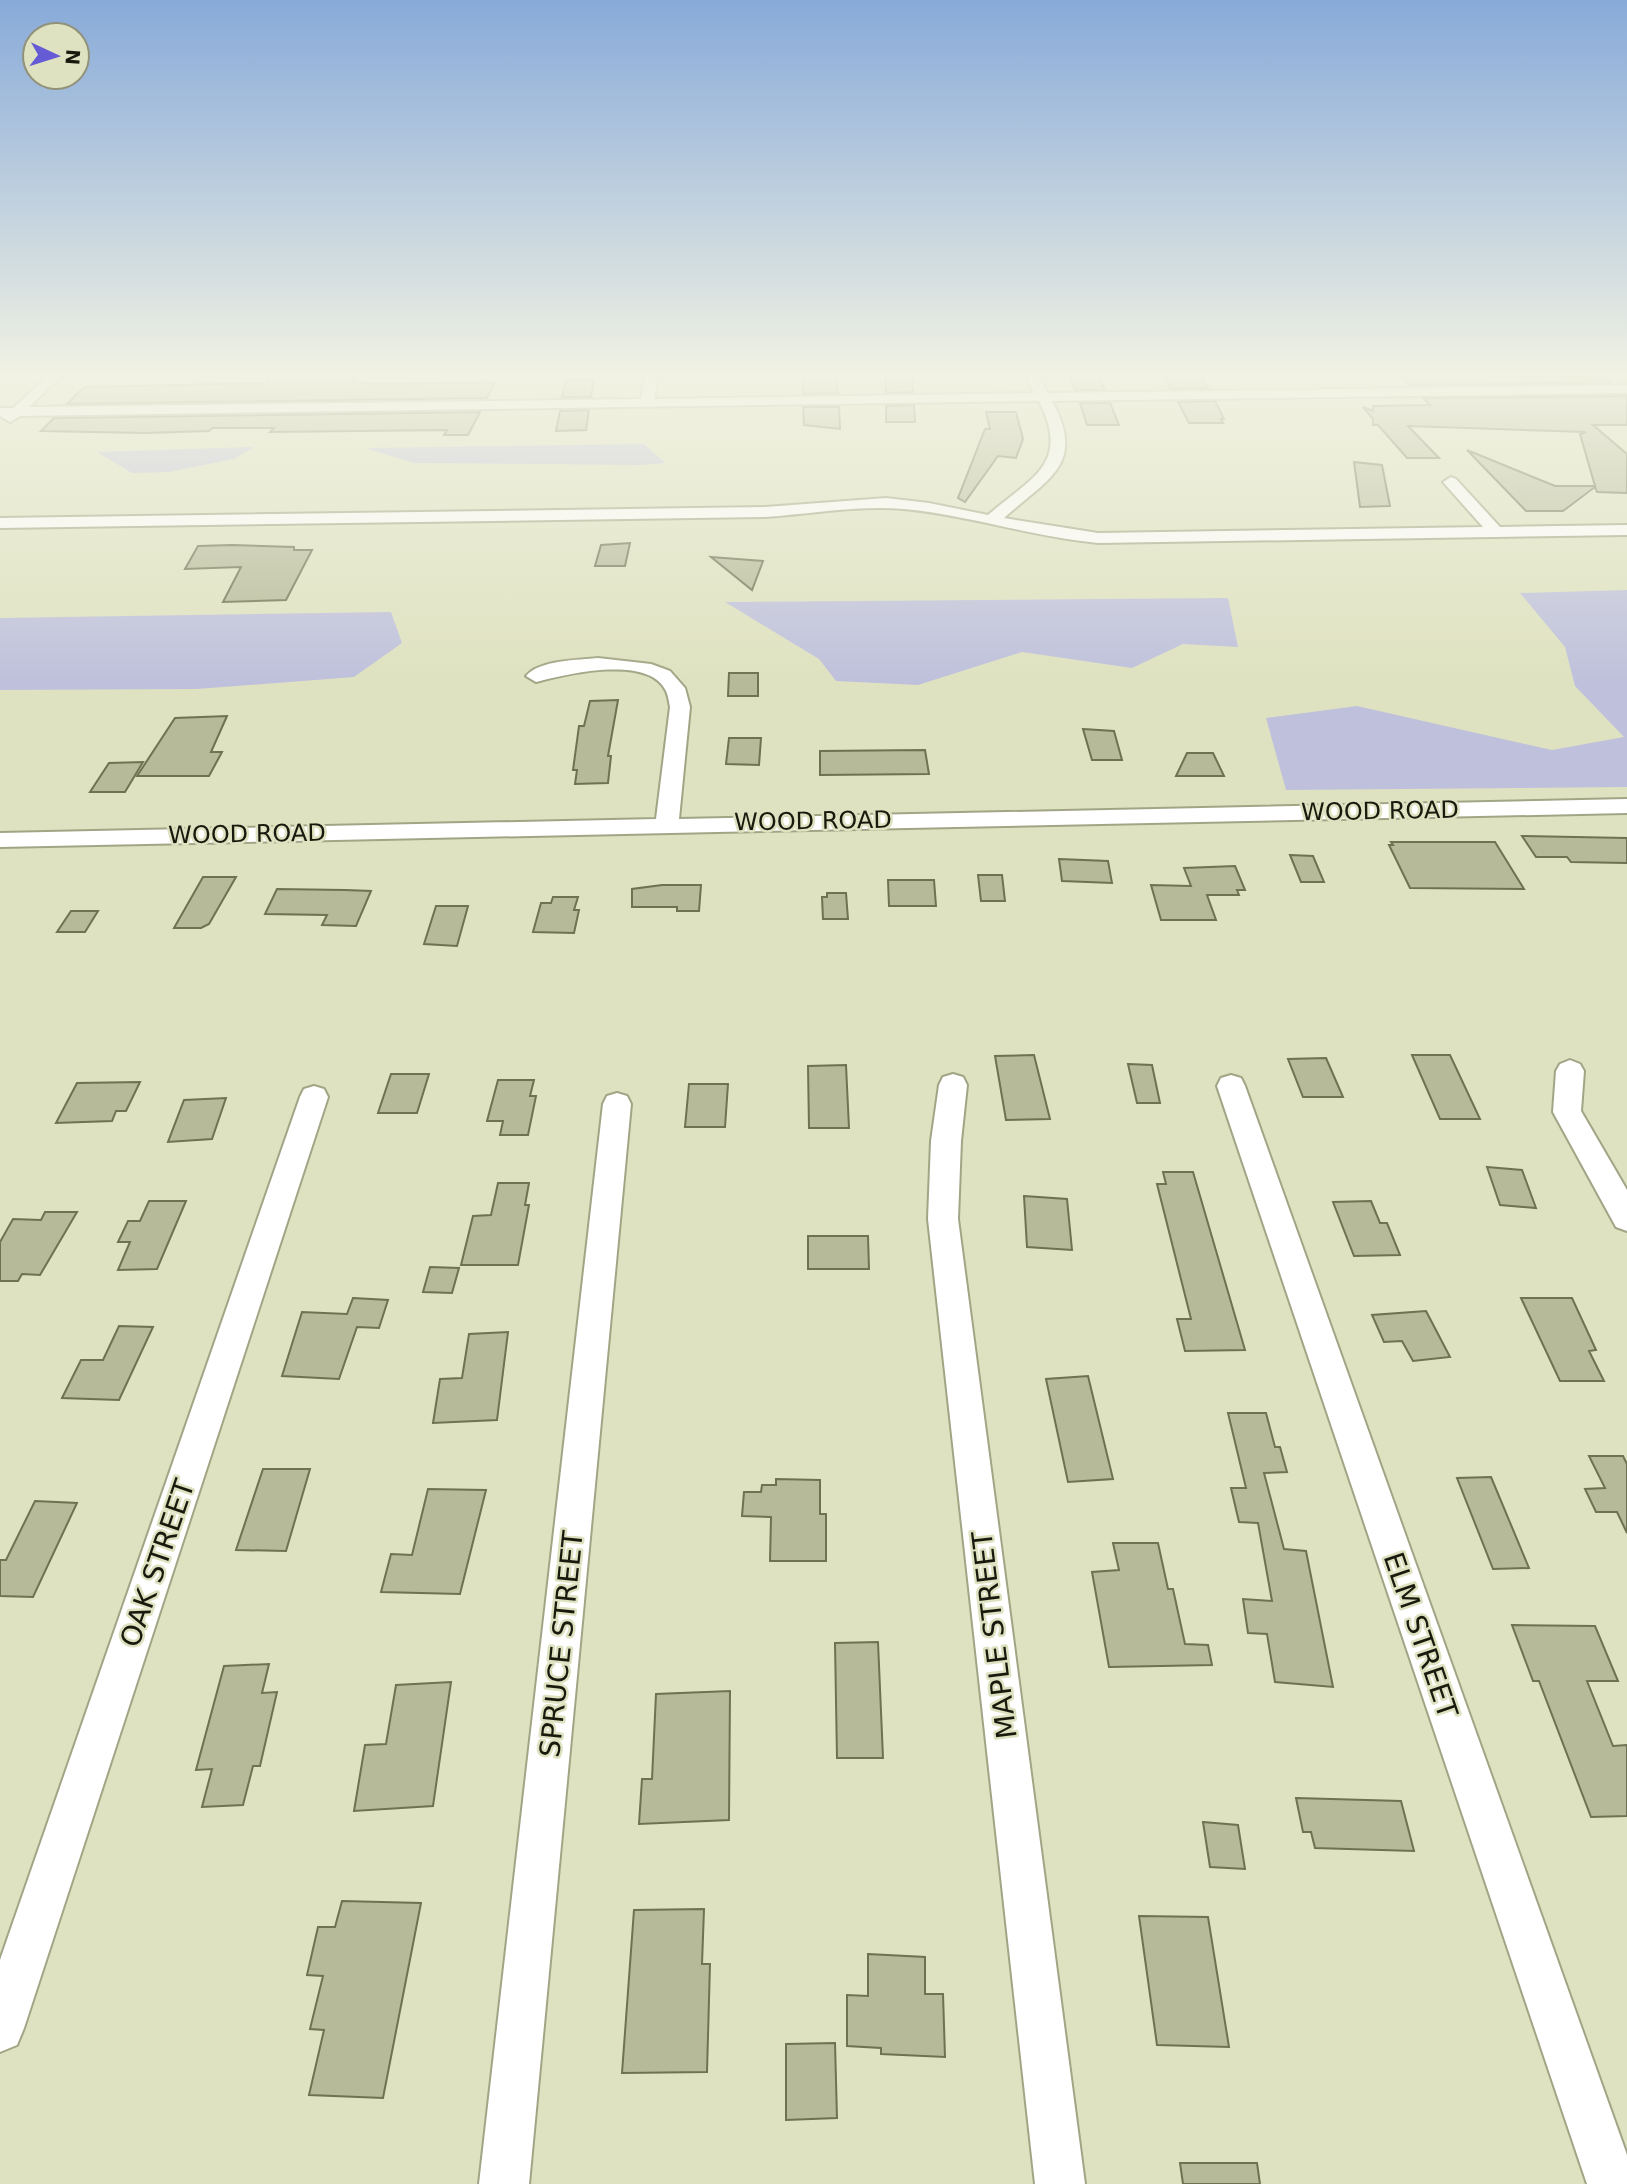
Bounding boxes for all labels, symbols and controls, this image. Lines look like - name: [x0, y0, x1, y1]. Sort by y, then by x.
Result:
- north arrow: [21, 21, 91, 91]
- text: N: [61, 48, 84, 66]
- street label: WOOD ROAD: [1301, 796, 1459, 826]
- street label: WOOD ROAD: [734, 806, 892, 836]
- street label: WOOD ROAD: [168, 819, 326, 849]
- street label: OAK STREET: [113, 1474, 202, 1651]
- street label: SPRUCE STREET: [533, 1528, 590, 1759]
- street label: MAPLE STREET: [965, 1528, 1024, 1741]
- street label: ELM STREET: [1377, 1548, 1465, 1723]

